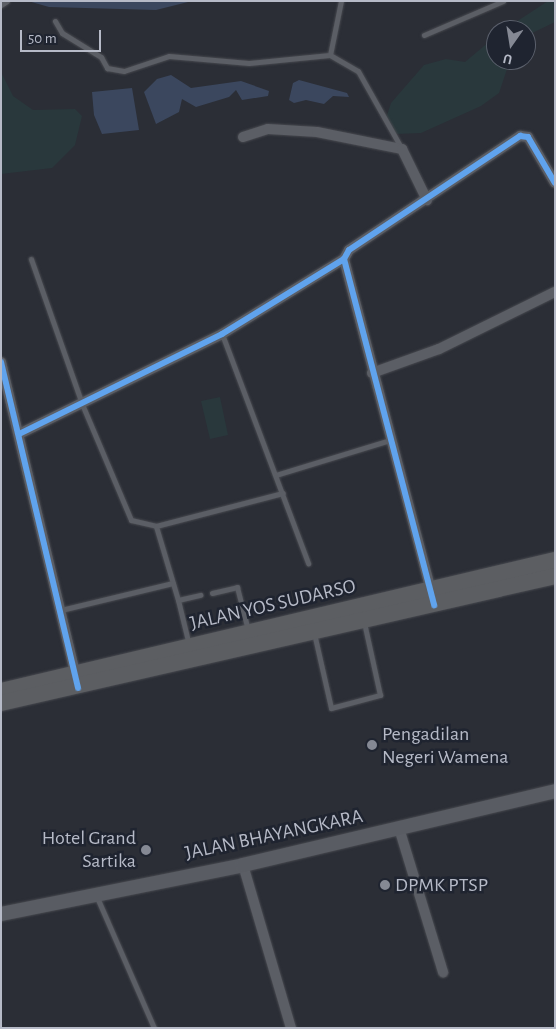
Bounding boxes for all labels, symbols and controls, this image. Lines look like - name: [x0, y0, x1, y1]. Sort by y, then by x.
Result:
- scale bar: [22, 20, 104, 52]
- north arrow: [486, 20, 536, 70]
- text: 50 m: [28, 31, 57, 46]
- text: U: [502, 51, 514, 66]
- street label: JALAN YOS SUDARSO: [188, 574, 358, 636]
- place label: Pengadilan Negeri Wamena: [382, 722, 508, 769]
- marker: Pengadilan Negeri Wamena: [366, 739, 378, 751]
- street label: JALAN BHAYANGKARA: [183, 804, 365, 866]
- place label: Hotel Grand Sartika: [42, 826, 136, 873]
- marker: Hotel Grand Sartika: [140, 844, 152, 856]
- place label: DPMK PTSP: [395, 873, 488, 897]
- marker: DPMK PTSP: [379, 879, 391, 891]

